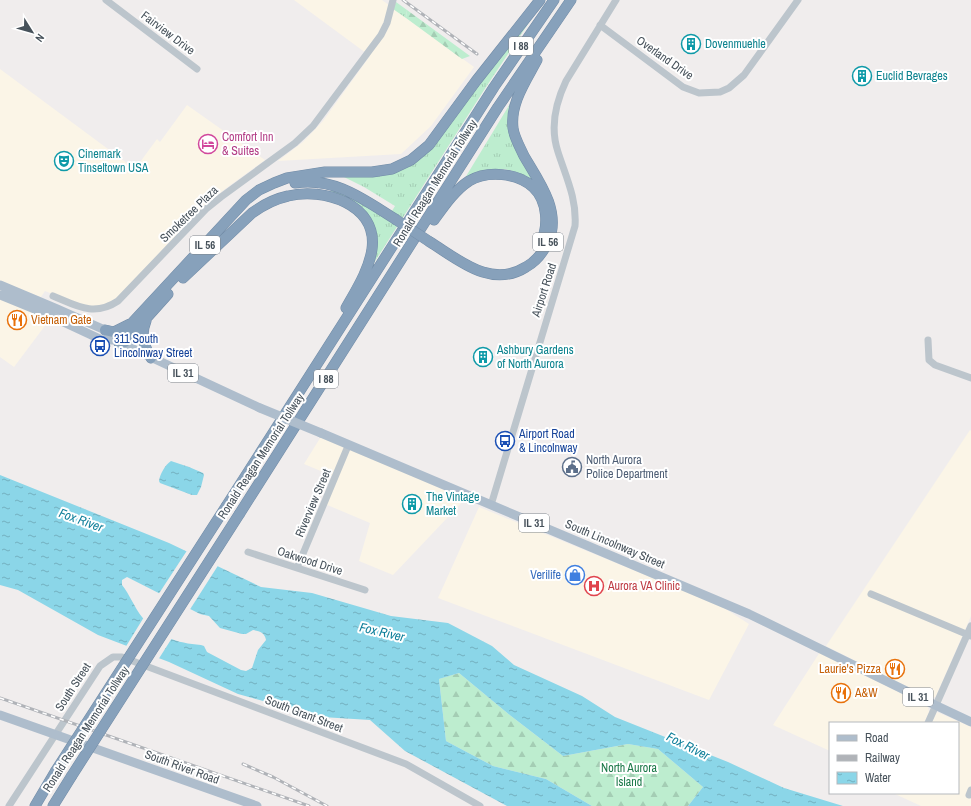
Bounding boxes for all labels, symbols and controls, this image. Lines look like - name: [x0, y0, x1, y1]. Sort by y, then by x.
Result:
- street label: Fairview Drive: [138, 8, 198, 58]
- north arrow: [12, 12, 52, 52]
- text: N: [32, 31, 48, 45]
- street label: Overland Drive: [633, 32, 697, 84]
- building icon: Dovenmuehle: [680, 33, 702, 55]
- place label: Dovenmuehle: [705, 36, 766, 52]
- road number: I 88: [509, 37, 533, 55]
- building icon: Euclid Bevrages: [851, 65, 873, 87]
- place label: Euclid Bevrages: [876, 68, 948, 84]
- street label: Ronald Reagan Memorial Tollway: [389, 116, 481, 250]
- place label: Comfort Inn & Suites: [222, 129, 273, 159]
- hotel icon: Comfort Inn & Suites: [197, 133, 219, 155]
- place label: Cinemark Tinseltown USA: [78, 146, 149, 176]
- theatre icon: Cinemark Tinseltown USA: [53, 150, 75, 172]
- street label: Smoketree Plaza: [156, 182, 222, 246]
- road number: IL 56: [533, 233, 563, 251]
- road number: IL 56: [190, 236, 220, 254]
- street label: Airport Road: [527, 261, 560, 320]
- restaurant icon: Vietnam Gate: [6, 309, 28, 331]
- place label: Vietnam Gate: [31, 312, 92, 328]
- place label: 311 South Lincolnway Street: [114, 331, 192, 361]
- bus stop icon: 311 South Lincolnway Street: [89, 335, 111, 357]
- place label: Ashbury Gardens of North Aurora: [496, 342, 574, 372]
- building icon: Ashbury Gardens of North Aurora: [472, 346, 494, 368]
- road number: IL 31: [168, 364, 198, 382]
- road number: I 88: [314, 370, 338, 388]
- street label: Ronald Reagan Memorial Tollway: [214, 390, 308, 522]
- place label: Airport Road & Lincolnway: [518, 426, 578, 456]
- bus stop icon: Airport Road & Lincolnway: [494, 430, 516, 452]
- place label: North Aurora Police Department: [586, 452, 668, 482]
- public building icon: North Aurora Police Department: [561, 456, 583, 478]
- street label: Riverview Street: [291, 466, 335, 540]
- place label: The Vintage Market: [426, 489, 479, 519]
- building icon: The Vintage Market: [401, 493, 423, 515]
- water label: Fox River: [57, 504, 106, 536]
- road number: IL 31: [519, 514, 549, 532]
- street label: South Lincolnway Street: [563, 516, 667, 572]
- street label: Oakwood Drive: [275, 543, 345, 579]
- shop icon: Verilife: [564, 564, 586, 586]
- place label: Verilife: [530, 567, 561, 583]
- hospital icon: Aurora VA Clinic: [583, 575, 605, 597]
- place label: Aurora VA Clinic: [607, 578, 680, 594]
- water label: Fox River: [358, 619, 407, 646]
- restaurant icon: Laurie's Pizza: [884, 658, 906, 680]
- street label: South Street: [51, 659, 95, 714]
- place label: Laurie's Pizza: [819, 661, 882, 677]
- street label: Ronald Reagan Memorial Tollway: [39, 663, 133, 795]
- restaurant icon: A&W: [830, 682, 852, 704]
- place label: A&W: [854, 685, 878, 701]
- road number: IL 31: [903, 688, 933, 706]
- street label: South Grant Street: [263, 692, 345, 736]
- legend: [829, 722, 959, 794]
- water label: Fox River: [664, 728, 713, 764]
- text: Road: [865, 730, 889, 746]
- street label: South River Road: [143, 746, 221, 788]
- text: Railway: [865, 750, 900, 766]
- park label: North Aurora Island: [601, 760, 657, 790]
- text: Water: [865, 770, 892, 786]

